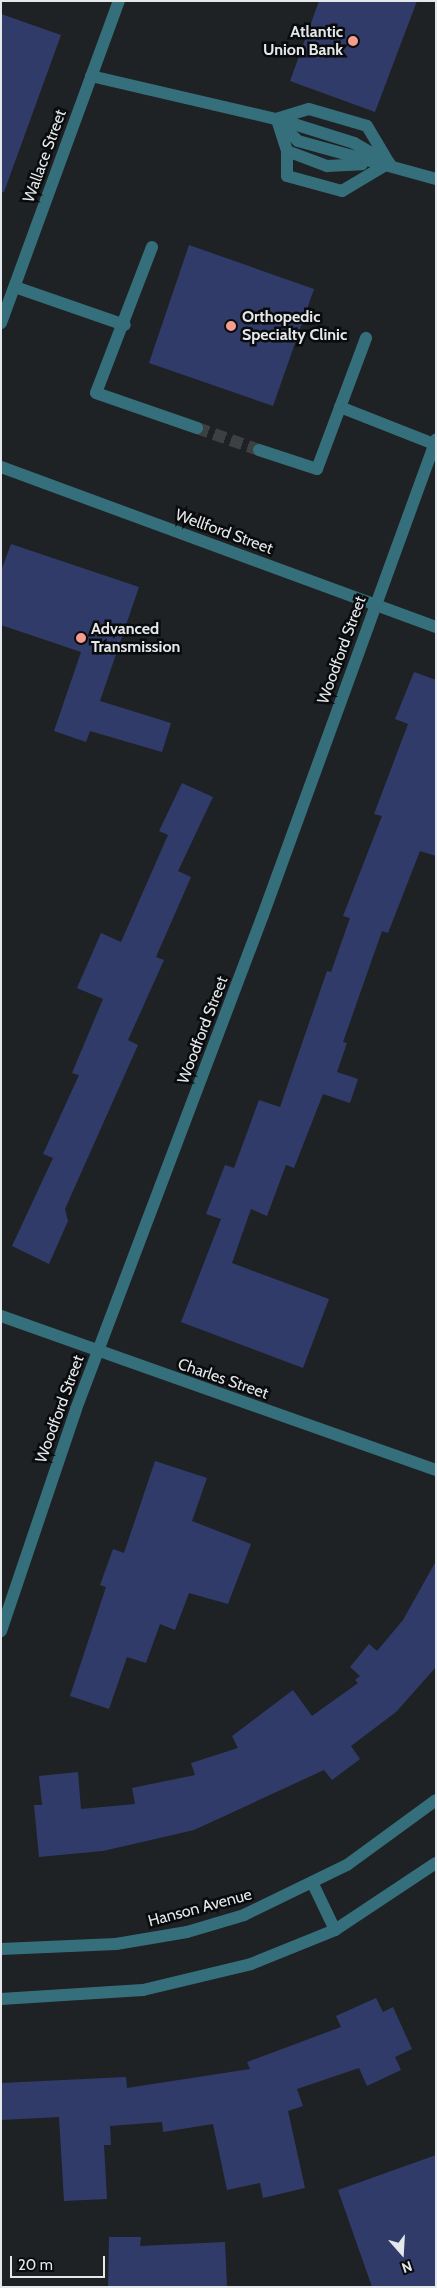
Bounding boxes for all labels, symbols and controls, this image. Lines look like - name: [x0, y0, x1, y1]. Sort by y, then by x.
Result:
- place label: Atlantic Union Bank: [263, 22, 343, 60]
- marker: Atlantic Union Bank: [347, 35, 359, 47]
- street label: Wallace Street: [19, 107, 71, 205]
- place label: Orthopedic Specialty Clinic: [242, 307, 347, 345]
- marker: Orthopedic Specialty Clinic: [224, 319, 238, 333]
- street label: Wellford Street: [172, 505, 276, 559]
- street label: Woodford Street: [314, 593, 370, 707]
- place label: Advanced Transmission: [91, 619, 180, 657]
- marker: Advanced Transmission: [75, 632, 87, 644]
- street label: Woodford Street: [174, 974, 232, 1086]
- street label: Woodford Street: [32, 1352, 88, 1466]
- street label: Charles Street: [175, 1355, 271, 1403]
- street label: Hanson Avenue: [146, 1885, 254, 1931]
- north arrow: [377, 2228, 427, 2278]
- scale bar: [12, 2246, 108, 2278]
- text: 20 m: [18, 2256, 53, 2274]
- text: N: [399, 2257, 414, 2277]

